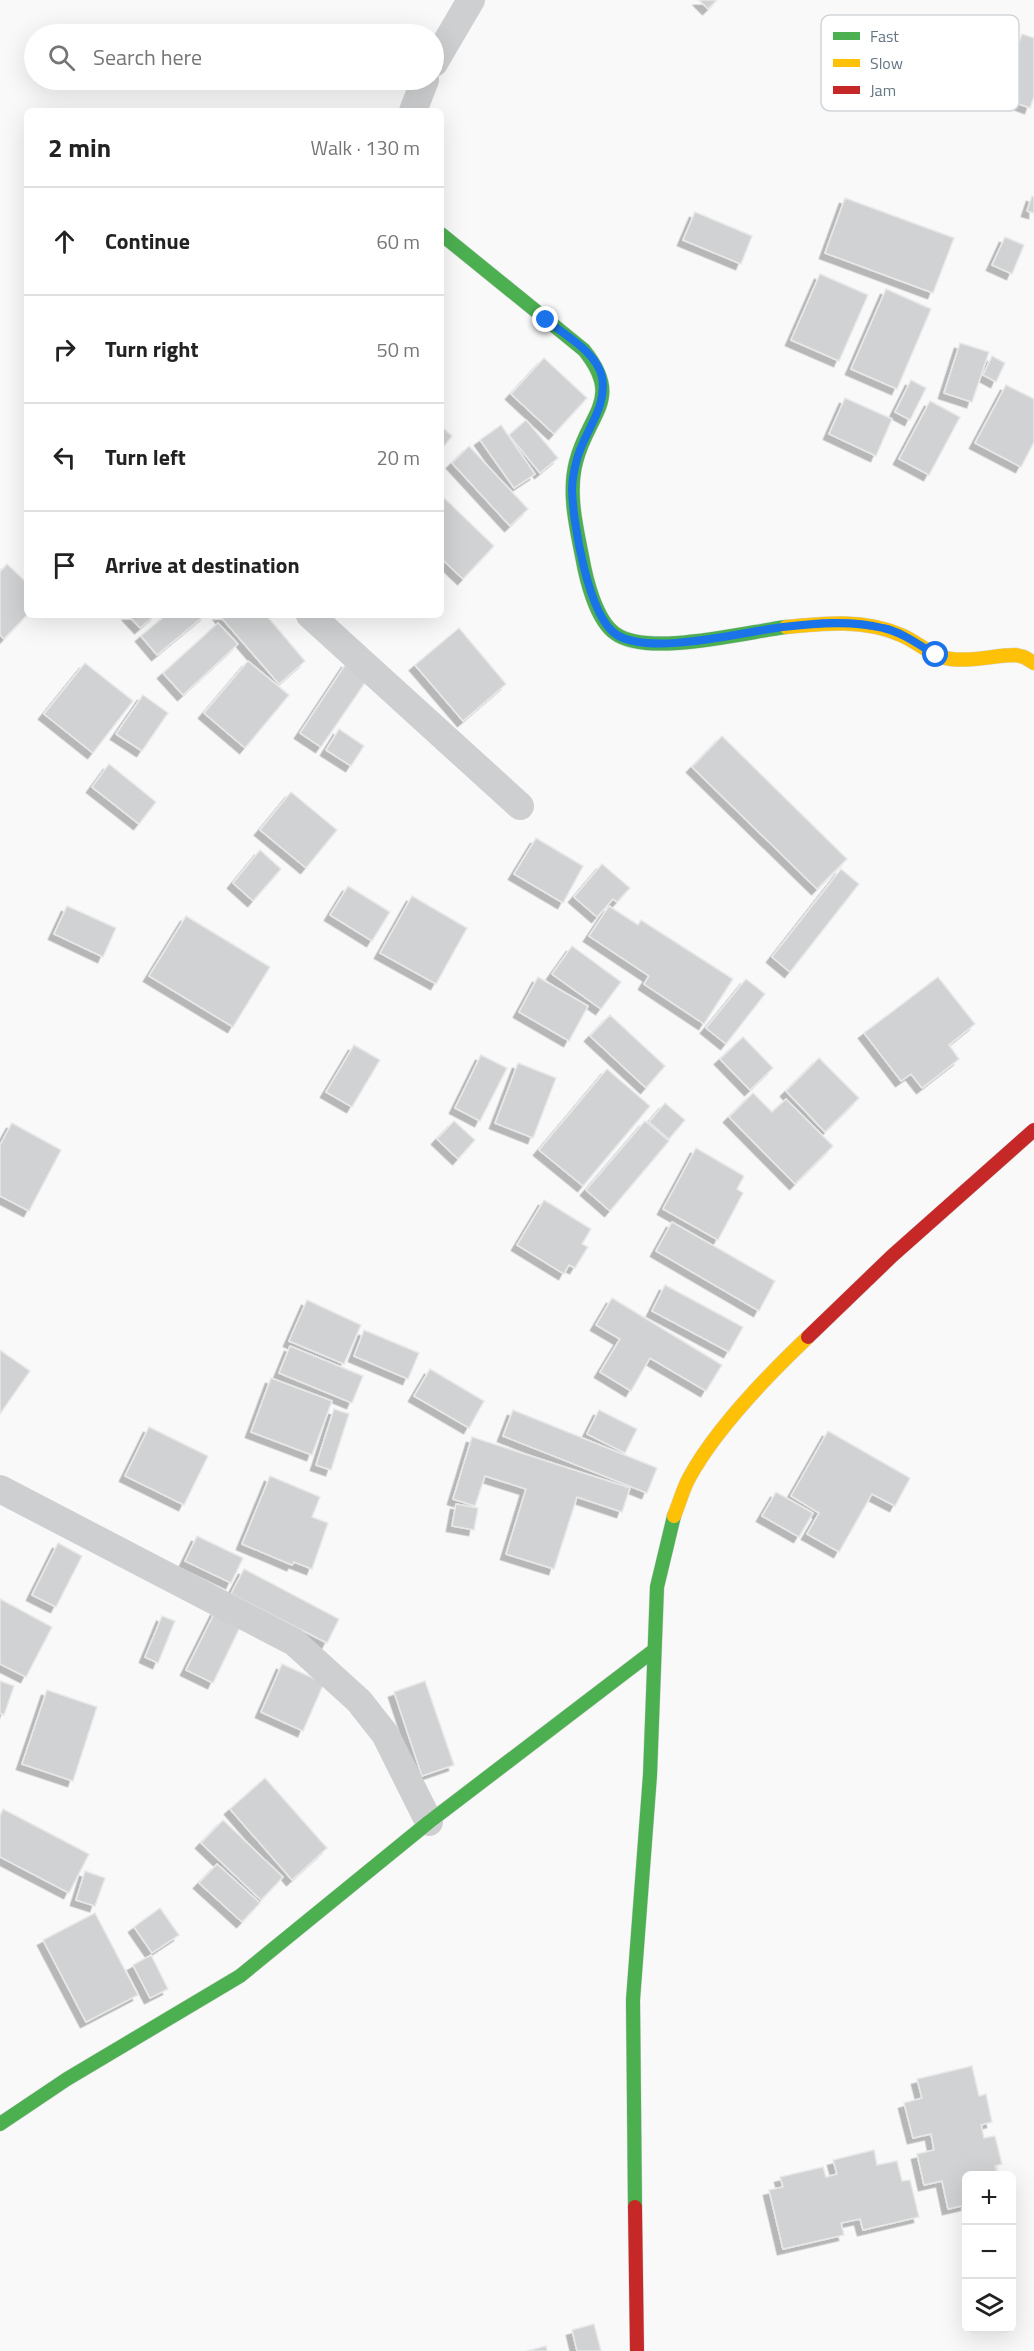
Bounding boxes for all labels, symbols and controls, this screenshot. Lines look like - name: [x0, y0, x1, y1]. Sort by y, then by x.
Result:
- legend: [821, 15, 1019, 111]
- search box: [24, 24, 444, 90]
- text: Fast: [870, 24, 899, 48]
- text: Search here: [93, 40, 202, 74]
- icon: search: [45, 41, 78, 74]
- text: Slow: [870, 51, 903, 75]
- text: Jam: [870, 78, 896, 102]
- text: 2 min: [48, 128, 111, 167]
- text: Walk · 130 m: [311, 132, 420, 163]
- text: Continue: [105, 224, 190, 258]
- icon: ahead: [48, 225, 81, 258]
- text: 60 m: [376, 226, 420, 257]
- route end: [532, 306, 558, 332]
- text: Turn right: [105, 332, 199, 366]
- icon: right: [48, 333, 81, 366]
- text: 50 m: [376, 334, 420, 365]
- text: Turn left: [105, 440, 186, 474]
- icon: left: [48, 441, 81, 474]
- text: 20 m: [376, 442, 420, 473]
- text: Arrive at destination: [105, 548, 300, 582]
- icon: arrive: [48, 549, 81, 582]
- route start: [922, 641, 948, 667]
- map controls: [962, 2171, 1016, 2333]
- button: +: [962, 2171, 1016, 2225]
- button: −: [962, 2225, 1016, 2279]
- button: layers: [962, 2279, 1016, 2333]

